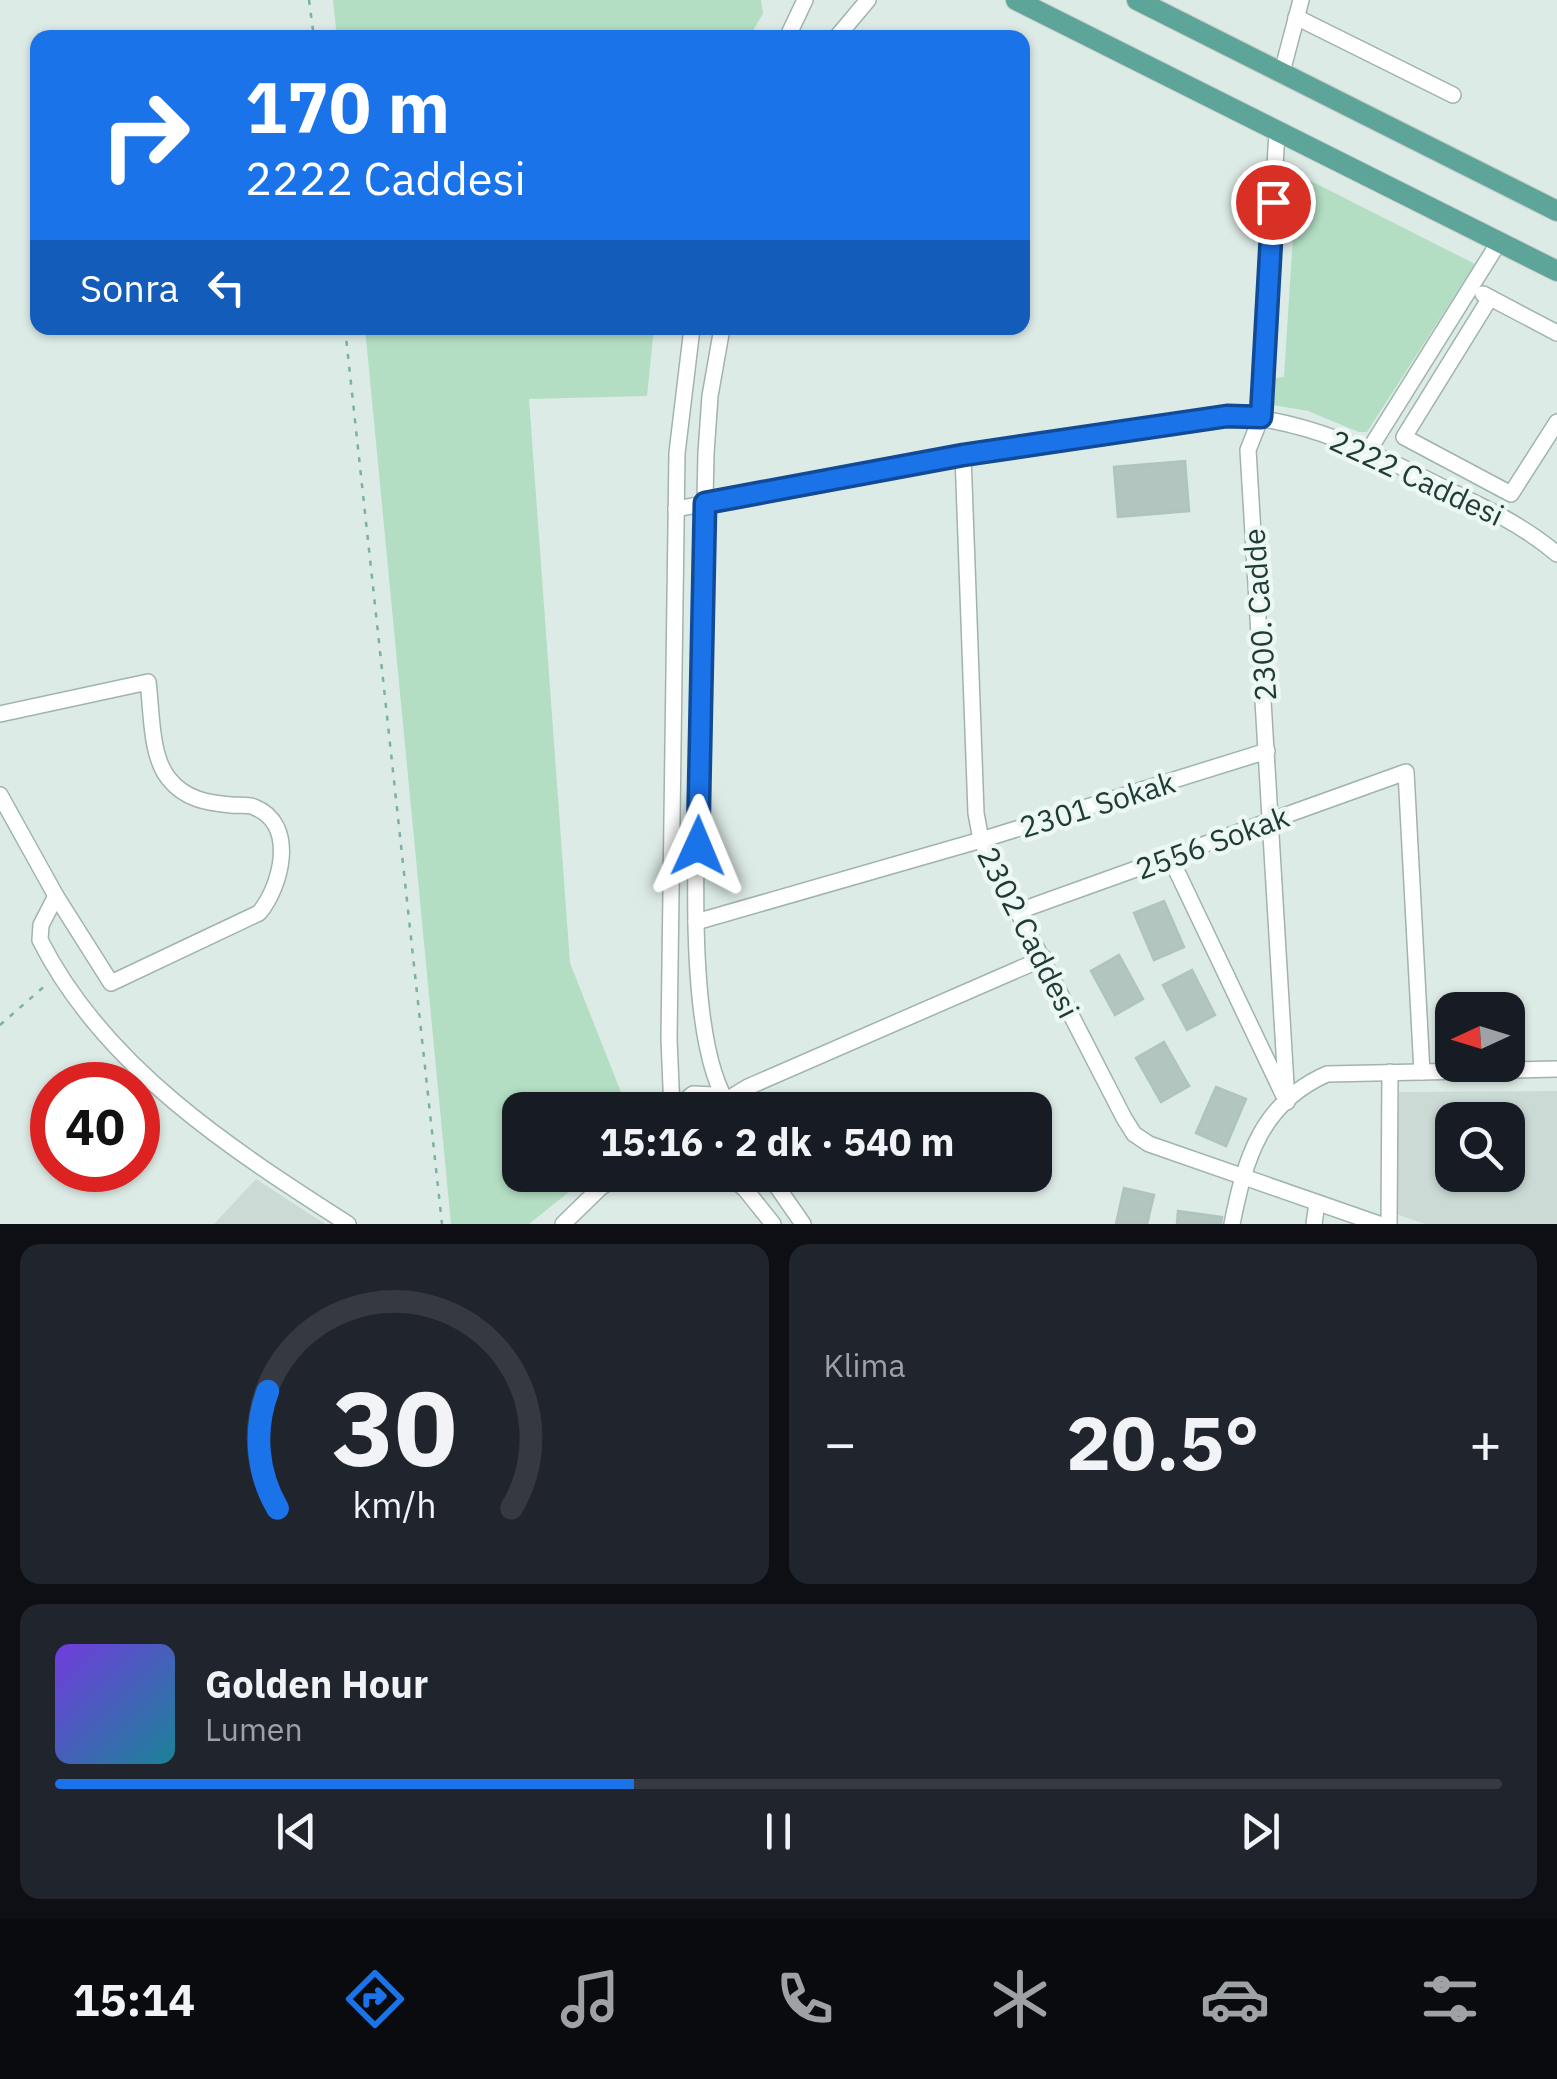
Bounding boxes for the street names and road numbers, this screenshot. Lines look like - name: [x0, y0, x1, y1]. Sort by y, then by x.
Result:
- street label: 2222 Caddesi: [1324, 420, 1510, 534]
- street label: 2300. Cadde: [1234, 527, 1284, 703]
- street label: 2301 Sokak: [1014, 762, 1180, 846]
- street label: 2556 Sokak: [1130, 796, 1294, 888]
- street label: 2302 Caddesi: [969, 840, 1089, 1024]

